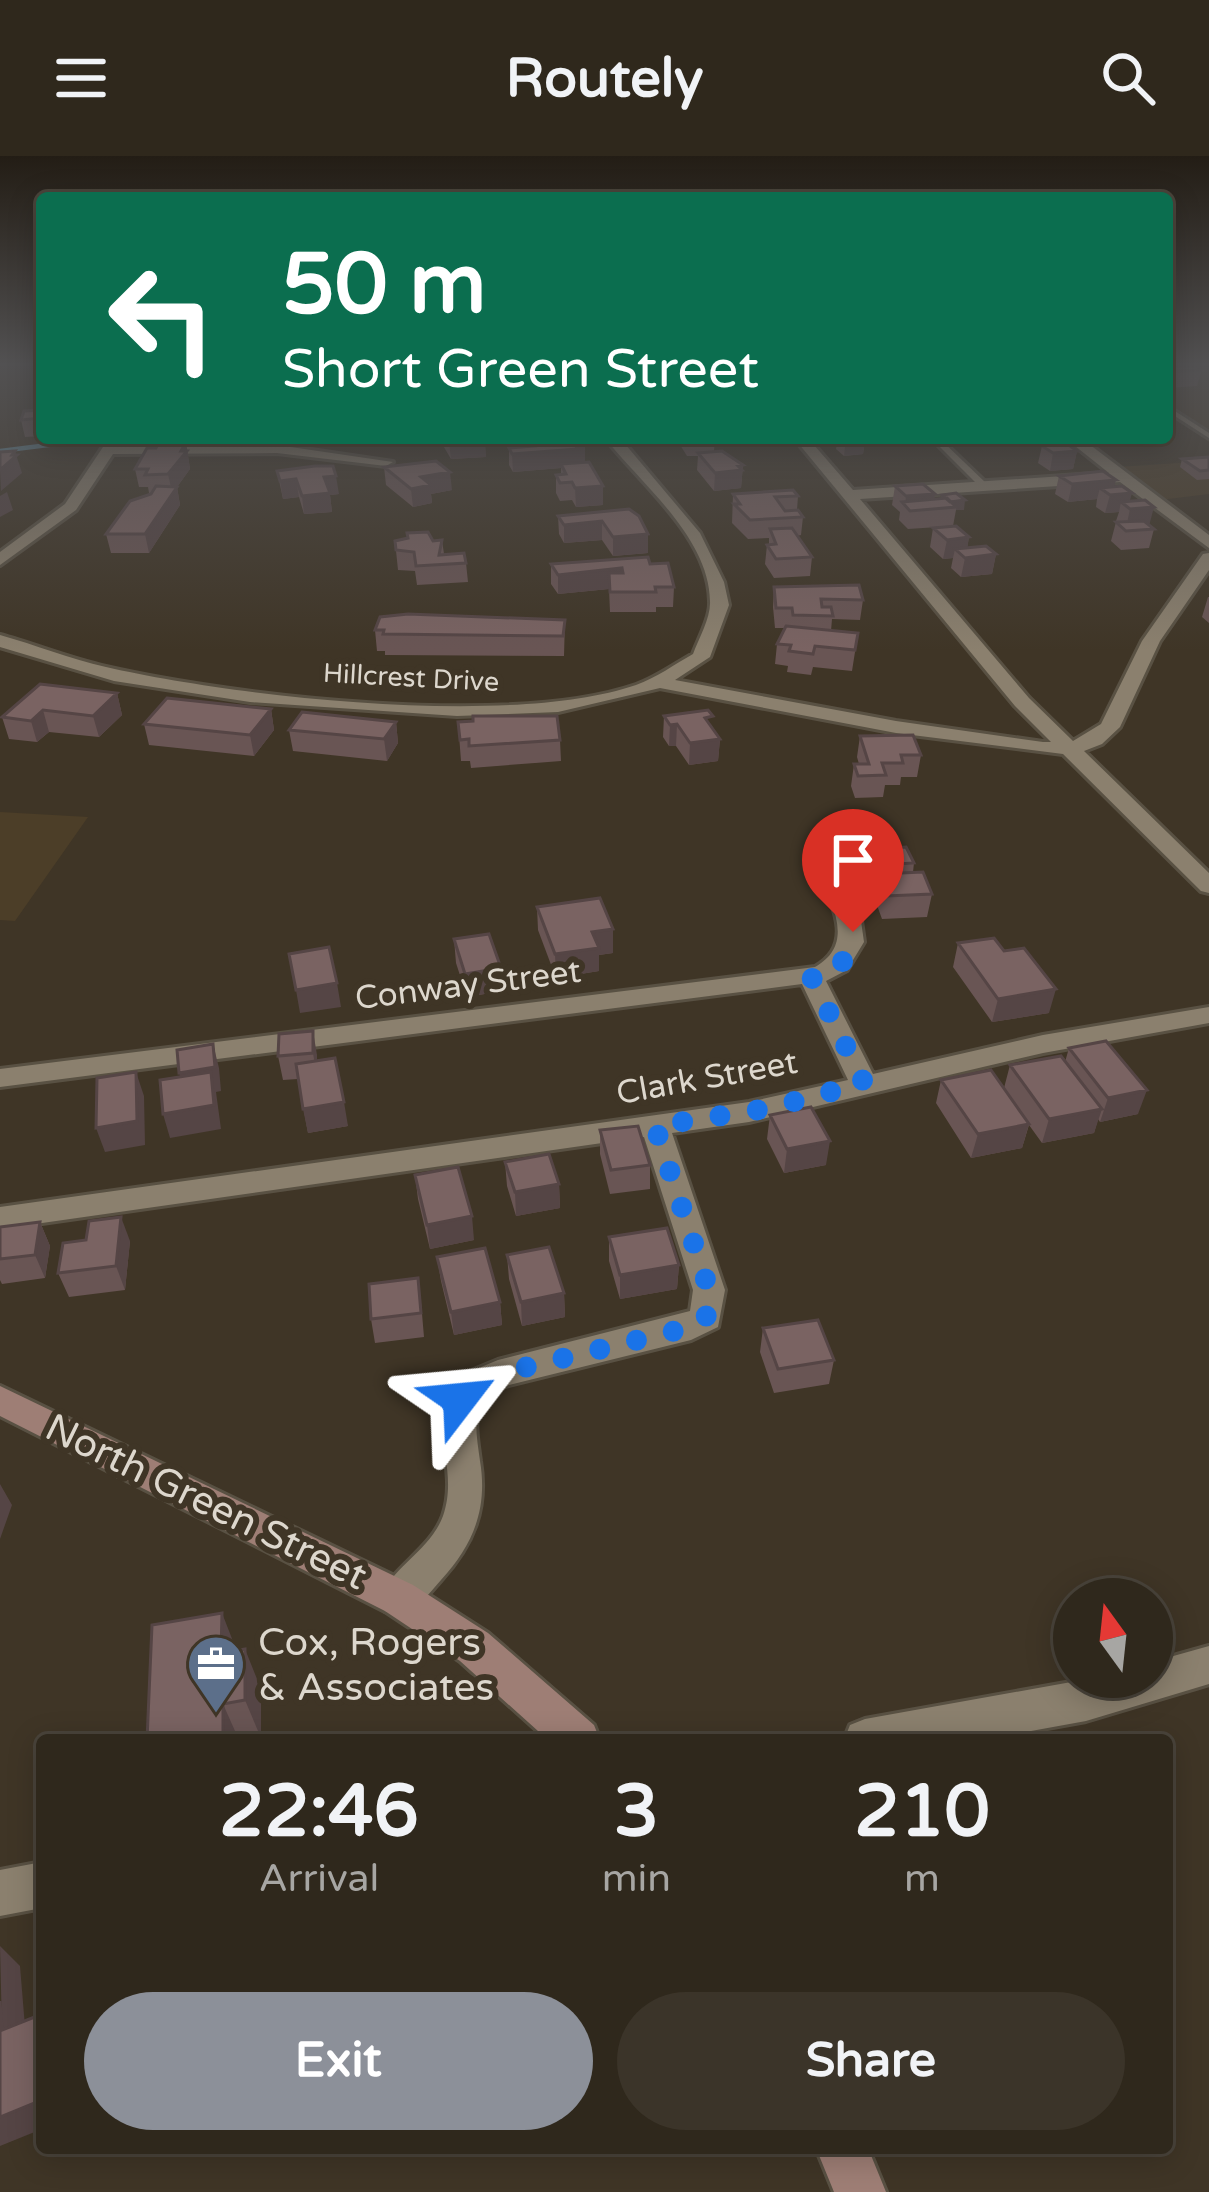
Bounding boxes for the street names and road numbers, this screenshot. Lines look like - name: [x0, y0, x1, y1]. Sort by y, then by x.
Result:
- street label: Hillcrest Drive: [322, 657, 500, 699]
- street label: Conway Street: [353, 952, 583, 1018]
- street label: Clark Street: [613, 1043, 801, 1113]
- street label: North Green Street: [38, 1404, 374, 1600]

